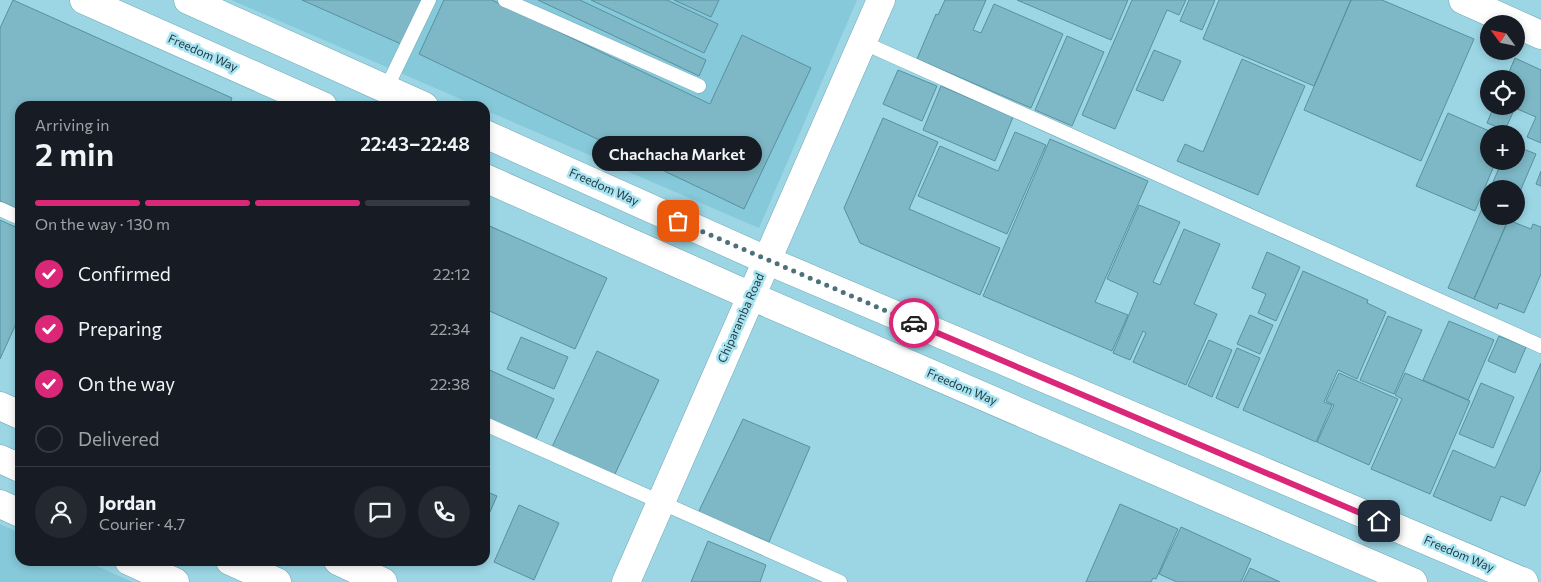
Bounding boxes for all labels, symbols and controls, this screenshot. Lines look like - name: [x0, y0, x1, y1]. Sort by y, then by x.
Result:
- north arrow: [1480, 15, 1525, 60]
- map controls: [1480, 15, 1525, 225]
- street label: Freedom Way: [166, 30, 240, 74]
- button: locate: [1480, 70, 1525, 115]
- text: Arriving in: [35, 115, 109, 134]
- button: +: [1480, 125, 1525, 170]
- text: 22:43–22:48: [360, 132, 470, 155]
- text: 2 min: [35, 133, 114, 173]
- callout: Chachacha Market: [593, 136, 763, 171]
- text: Chachacha Market: [609, 144, 745, 163]
- street label: Freedom Way: [567, 164, 641, 208]
- button: −: [1480, 180, 1525, 225]
- pin: [657, 200, 699, 242]
- icon: bag: [664, 207, 692, 235]
- text: On the way · 130 m: [35, 214, 170, 233]
- icon: check: [35, 260, 63, 288]
- text: Confirmed: [78, 262, 171, 285]
- text: 22:12: [433, 264, 470, 283]
- street label: Chiparamba Road: [714, 271, 766, 365]
- courier: [889, 298, 939, 348]
- icon: car: [900, 309, 928, 337]
- icon: check: [35, 315, 63, 343]
- text: Preparing: [78, 317, 162, 340]
- text: 22:34: [430, 319, 470, 338]
- street label: Freedom Way: [925, 365, 1000, 407]
- icon: check: [35, 370, 63, 398]
- text: On the way: [78, 372, 175, 395]
- text: 22:38: [430, 374, 470, 393]
- text: Delivered: [78, 427, 159, 450]
- button: person: [35, 486, 87, 538]
- button: chat: [354, 486, 406, 538]
- button: phone: [418, 486, 470, 538]
- text: Jordan: [99, 491, 156, 514]
- pin: [1358, 500, 1400, 542]
- icon: home: [1365, 507, 1393, 535]
- text: Courier · 4.7: [99, 514, 185, 533]
- street label: Freedom Way: [1422, 532, 1497, 574]

